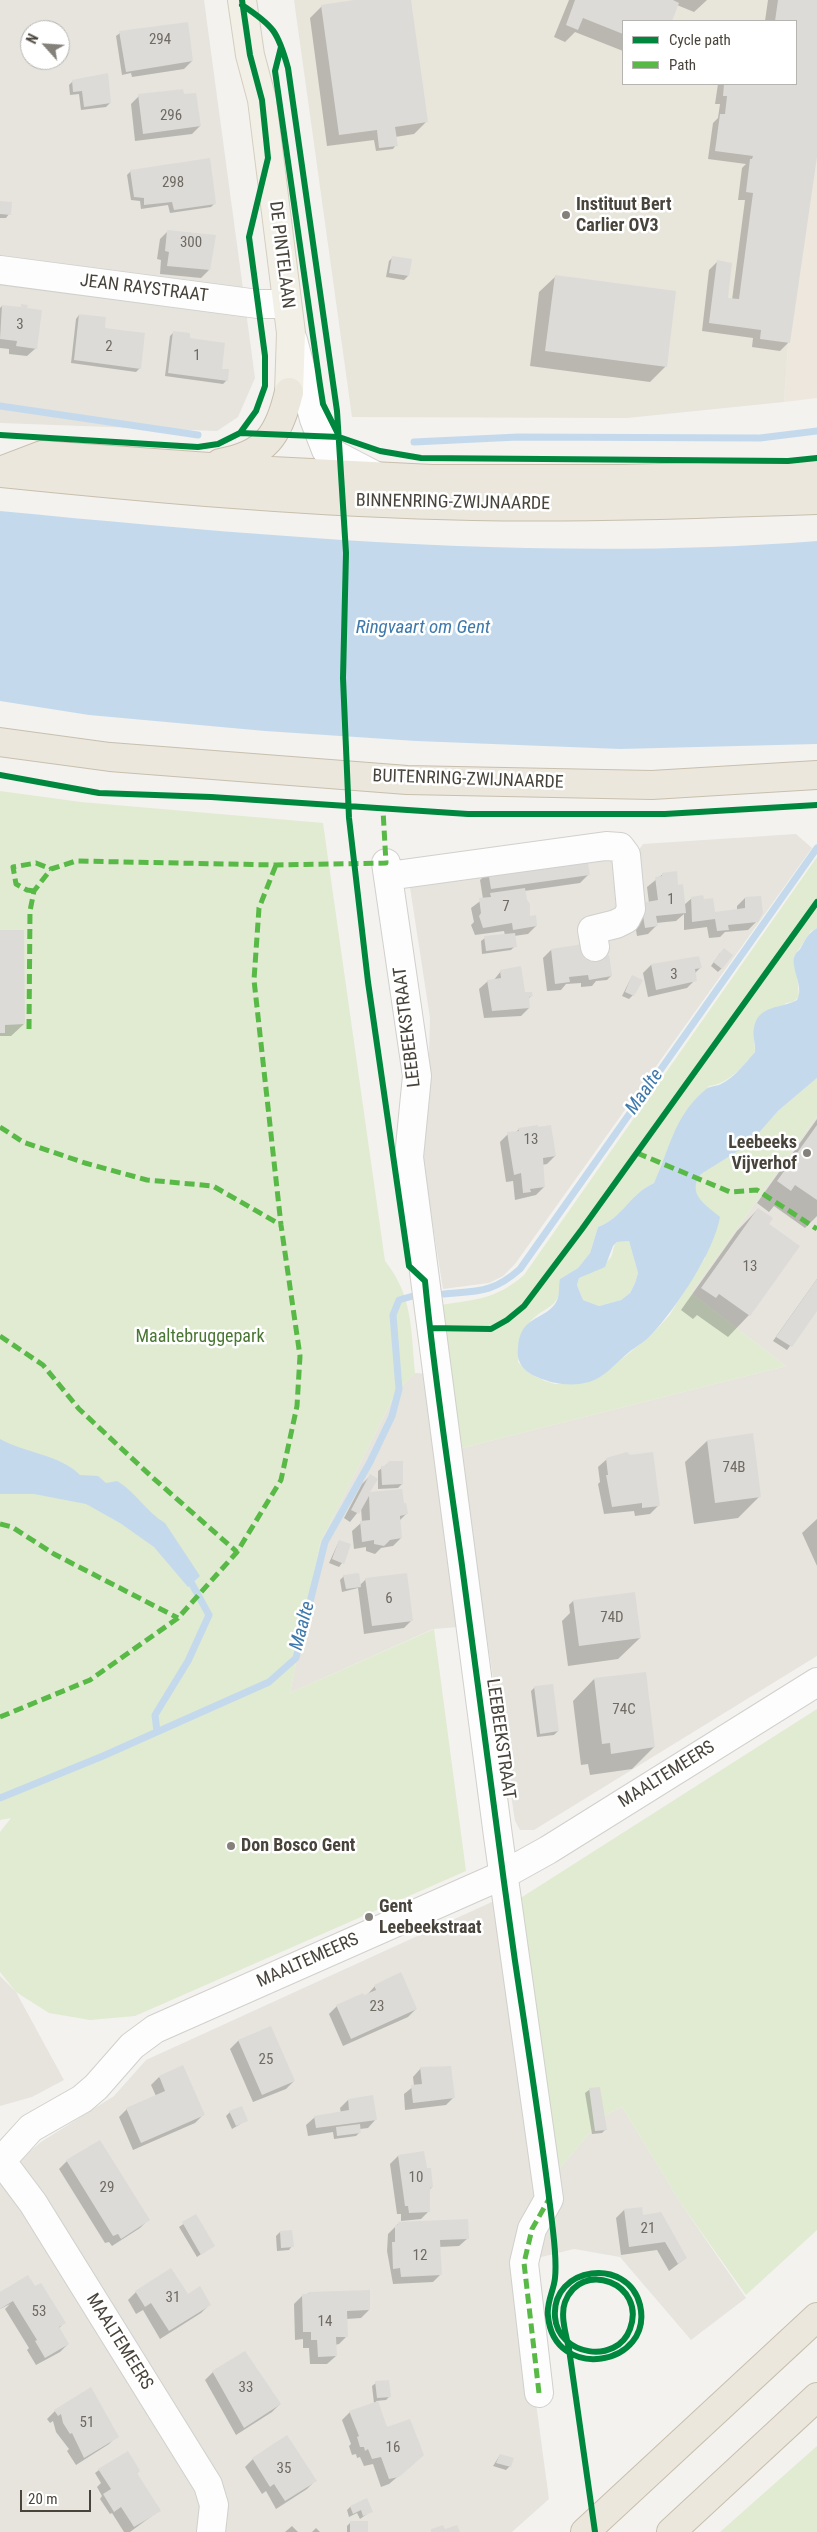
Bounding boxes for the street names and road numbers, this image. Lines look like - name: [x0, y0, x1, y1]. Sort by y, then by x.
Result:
- street label: DE PINTELAAN: [264, 200, 298, 310]
- street label: JEAN RAYSTRAAT: [79, 270, 209, 308]
- street label: BINNENRING-ZWIJNAARDE: [356, 491, 550, 515]
- street label: BUITENRING-ZWIJNAARDE: [372, 766, 564, 794]
- street label: LEEBEEKSTRAAT: [390, 966, 426, 1088]
- street label: LEEBEEKSTRAAT: [481, 1677, 519, 1801]
- street label: MAALTEMEERS: [615, 1737, 719, 1813]
- street label: MAALTEMEERS: [254, 1929, 362, 1993]
- street label: MAALTEMEERS: [81, 2290, 157, 2394]

